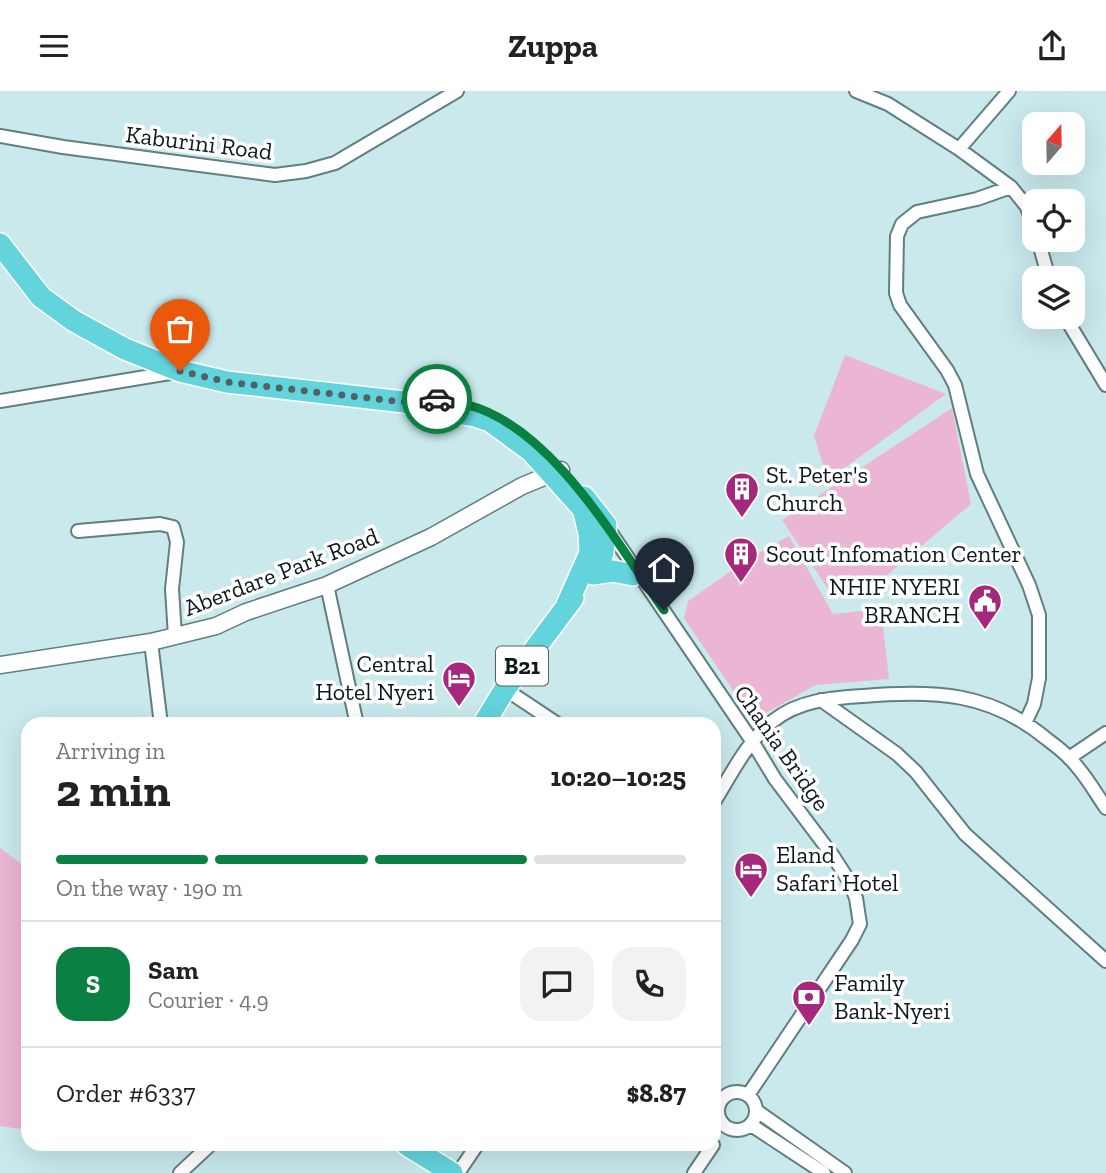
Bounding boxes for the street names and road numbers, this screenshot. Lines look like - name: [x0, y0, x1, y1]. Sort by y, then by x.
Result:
- street label: Kaburini Road: [124, 119, 274, 166]
- street label: Aberdare Park Road: [179, 521, 382, 622]
- road number: B21: [496, 646, 548, 685]
- street label: Chania Bridge: [728, 679, 836, 816]

